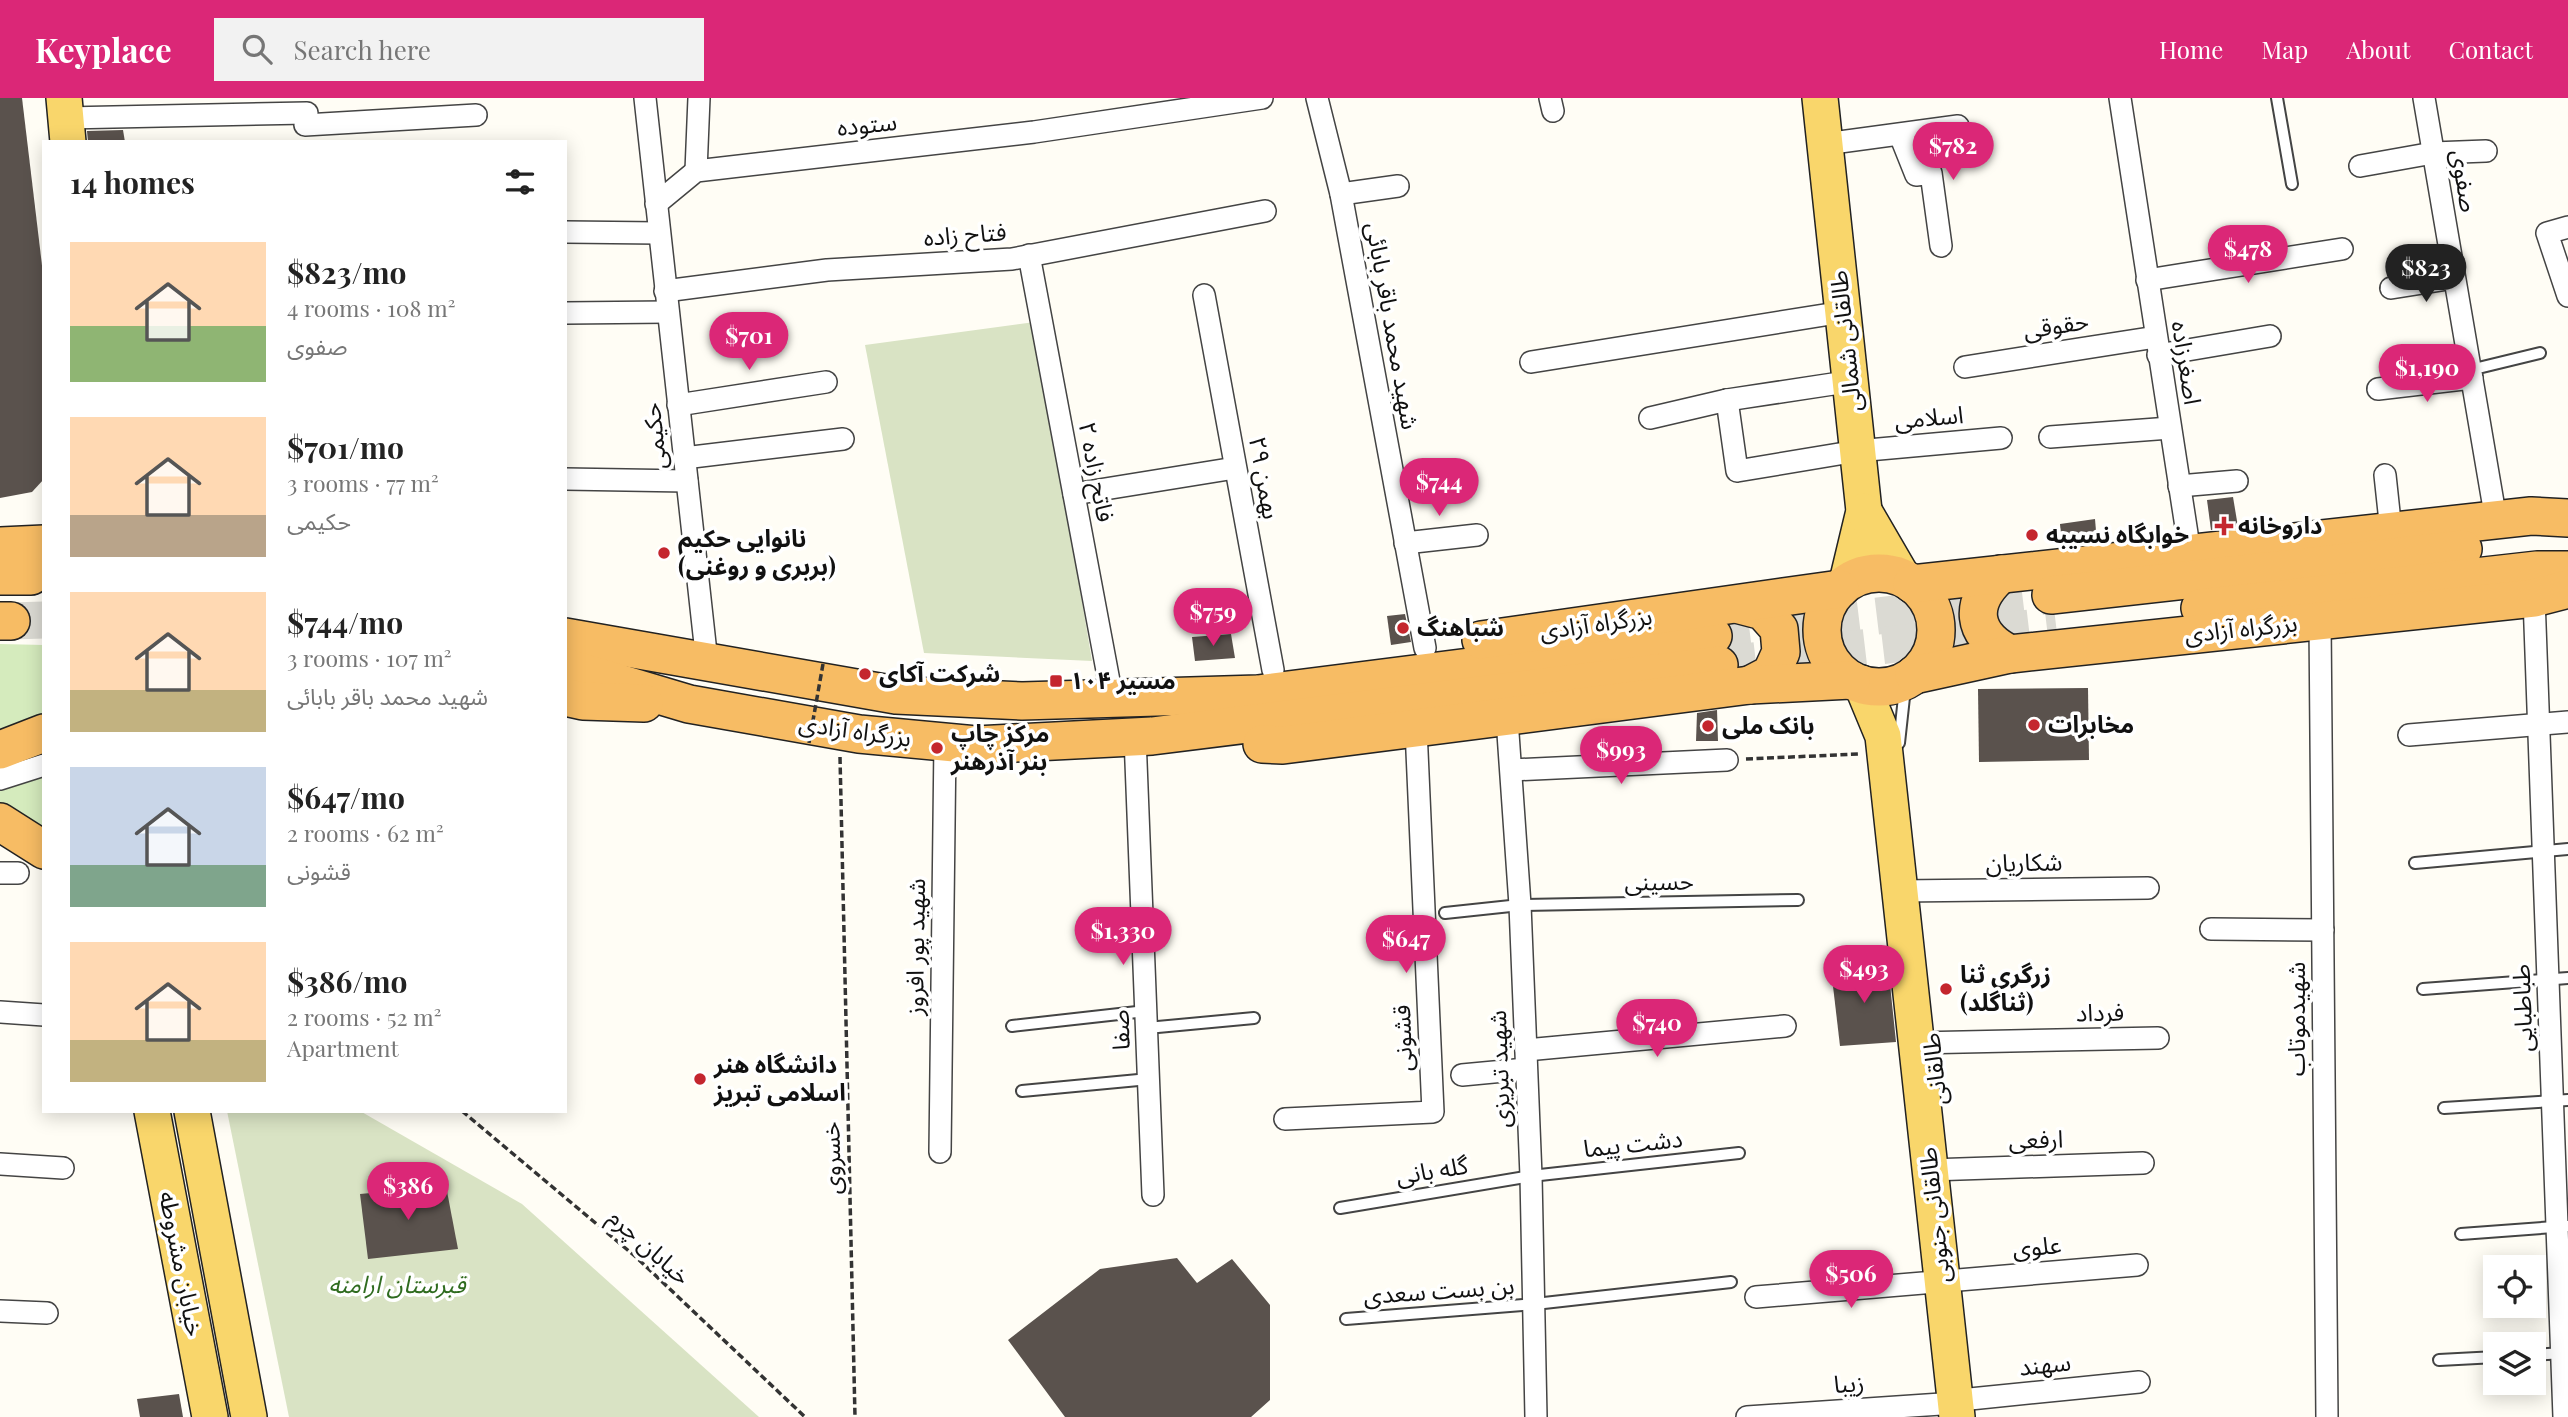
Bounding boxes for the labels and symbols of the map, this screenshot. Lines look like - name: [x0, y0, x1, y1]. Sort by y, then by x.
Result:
- street label: ستوده: [835, 104, 898, 142]
- pin: $782: [1912, 122, 1994, 182]
- street label: صفوی: [2445, 147, 2487, 214]
- street label: فتاح زاده: [922, 214, 1008, 255]
- street label: شهید محمد باقر بابائی: [1360, 220, 1428, 432]
- pin: $478: [2207, 226, 2289, 285]
- pin: $823: [2385, 244, 2467, 304]
- street label: طالقانی شمالی: [1821, 269, 1867, 414]
- street label: حقوقی: [2021, 303, 2091, 345]
- pin: $701: [708, 313, 790, 372]
- street label: اصغرزاده: [2166, 318, 2210, 407]
- pin: $1,190: [2370, 344, 2484, 404]
- street label: اسلامی: [1893, 397, 1965, 435]
- street label: حکیمی: [634, 401, 672, 471]
- street label: فاتح زاده ۲: [1070, 419, 1123, 525]
- street label: ۲۹ بهمن: [1243, 434, 1289, 522]
- pin: $744: [1398, 458, 1480, 518]
- place label: داروخانه: [2238, 508, 2322, 540]
- place label: خوابگاه نسیبه: [2046, 517, 2189, 549]
- marker: داروخانه: [2216, 518, 2232, 534]
- place label: نانوایی حکیم (بربری و روغنی): [678, 521, 836, 581]
- marker: خوابگاه نسیبه: [2024, 527, 2040, 543]
- marker: نانوایی حکیم (بربری و روغنی): [656, 545, 672, 561]
- pin: $759: [1172, 588, 1254, 648]
- street label: بزرگراه آزادی: [1537, 598, 1654, 646]
- street label: بزرگراه آزادی: [2183, 605, 2299, 649]
- place label: شباهنگ: [1417, 610, 1504, 642]
- marker: شباهنگ: [1395, 620, 1411, 636]
- place label: شرکت آکای: [879, 656, 1000, 688]
- place label: مسیر ۱۰۴: [1070, 663, 1176, 695]
- marker: شرکت آکای: [857, 666, 873, 682]
- marker: مسیر ۱۰۴: [1048, 673, 1064, 689]
- street label: بزرگراه آزادی: [797, 705, 914, 753]
- place label: مخابرات: [2048, 707, 2134, 739]
- place label: بانک ملی: [1722, 708, 1815, 740]
- place label: مرکز چاپ بنر آذرهنر: [950, 716, 1049, 776]
- marker: مخابرات: [2026, 717, 2042, 733]
- marker: بانک ملی: [1700, 718, 1716, 734]
- pin: $993: [1580, 726, 1662, 786]
- marker: مرکز چاپ بنر آذرهنر: [929, 740, 945, 756]
- street label: شکاریان: [1985, 844, 2063, 878]
- street label: حسینی: [1624, 863, 1694, 897]
- street label: شهید پور افروز: [897, 878, 932, 1017]
- pin: $1,330: [1066, 908, 1180, 967]
- pin: $647: [1365, 916, 1447, 975]
- pin: $493: [1823, 946, 1905, 1005]
- place label: زرگری ثنا (ثناگلد): [1960, 957, 2051, 1017]
- street label: شهیدموتاب: [2279, 962, 2311, 1076]
- street label: طباطبایی: [2503, 964, 2539, 1052]
- marker: زرگری ثنا (ثناگلد): [1938, 981, 1954, 997]
- street label: فرداد: [2076, 995, 2124, 1027]
- pin: $740: [1616, 1000, 1698, 1059]
- street label: قشونی: [1384, 1004, 1418, 1072]
- street label: صفا: [1102, 1009, 1136, 1051]
- street label: شهید تبریزی: [1480, 1010, 1516, 1128]
- street label: طالقانی: [1913, 1032, 1953, 1107]
- place label: دانشگاه هنر اسلامی تبریز: [713, 1047, 846, 1107]
- marker: دانشگاه هنر اسلامی تبریز: [692, 1071, 708, 1087]
- street label: خسروی: [813, 1121, 847, 1195]
- street label: دشت پیما: [1582, 1121, 1684, 1164]
- street label: ارفعی: [2008, 1122, 2064, 1154]
- street label: طالقانی جنوبی: [1910, 1146, 1956, 1285]
- street label: گله بانی: [1393, 1147, 1471, 1190]
- pin: $386: [367, 1162, 449, 1222]
- street label: خیابان مشروطه: [153, 1188, 213, 1339]
- street label: خیابان چرم: [600, 1200, 698, 1294]
- street label: علوی: [2011, 1227, 2063, 1263]
- pin: $506: [1810, 1250, 1892, 1310]
- park label: قبرستان ارامنه: [328, 1267, 468, 1299]
- street label: بن بست سعدی: [1362, 1268, 1515, 1310]
- street label: سهند: [2017, 1344, 2072, 1382]
- street label: زیبا: [1833, 1365, 1865, 1399]

